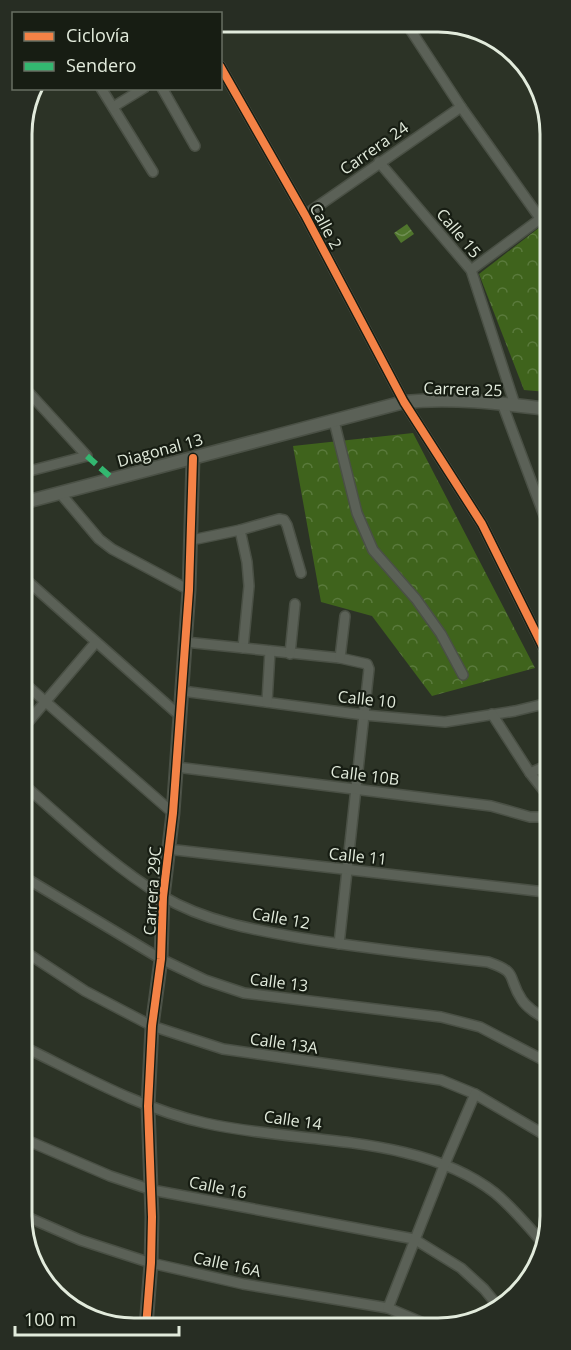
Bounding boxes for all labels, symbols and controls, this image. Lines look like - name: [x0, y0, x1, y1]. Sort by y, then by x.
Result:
- legend: [12, 12, 222, 90]
- text: Ciclovía: [66, 23, 129, 47]
- text: Sendero: [66, 53, 136, 77]
- street label: Carrera 24: [335, 116, 413, 180]
- street label: Calle 2: [305, 199, 347, 253]
- street label: Calle 15: [432, 204, 486, 262]
- street label: Carrera 25: [423, 377, 503, 401]
- street label: Diagonal 13: [115, 428, 205, 472]
- street label: Calle 10: [337, 685, 397, 713]
- street label: Calle 10B: [330, 760, 400, 790]
- street label: Calle 11: [328, 842, 388, 870]
- street label: Carrera 29C: [138, 846, 166, 936]
- street label: Calle 12: [250, 902, 312, 934]
- street label: Calle 13: [249, 968, 309, 996]
- street label: Calle 13A: [248, 1027, 320, 1059]
- street label: Calle 14: [263, 1105, 323, 1135]
- street label: Calle 16: [187, 1171, 249, 1203]
- street label: Calle 16A: [191, 1246, 264, 1282]
- scale bar: [15, 1299, 178, 1337]
- text: 100 m: [24, 1307, 76, 1331]

